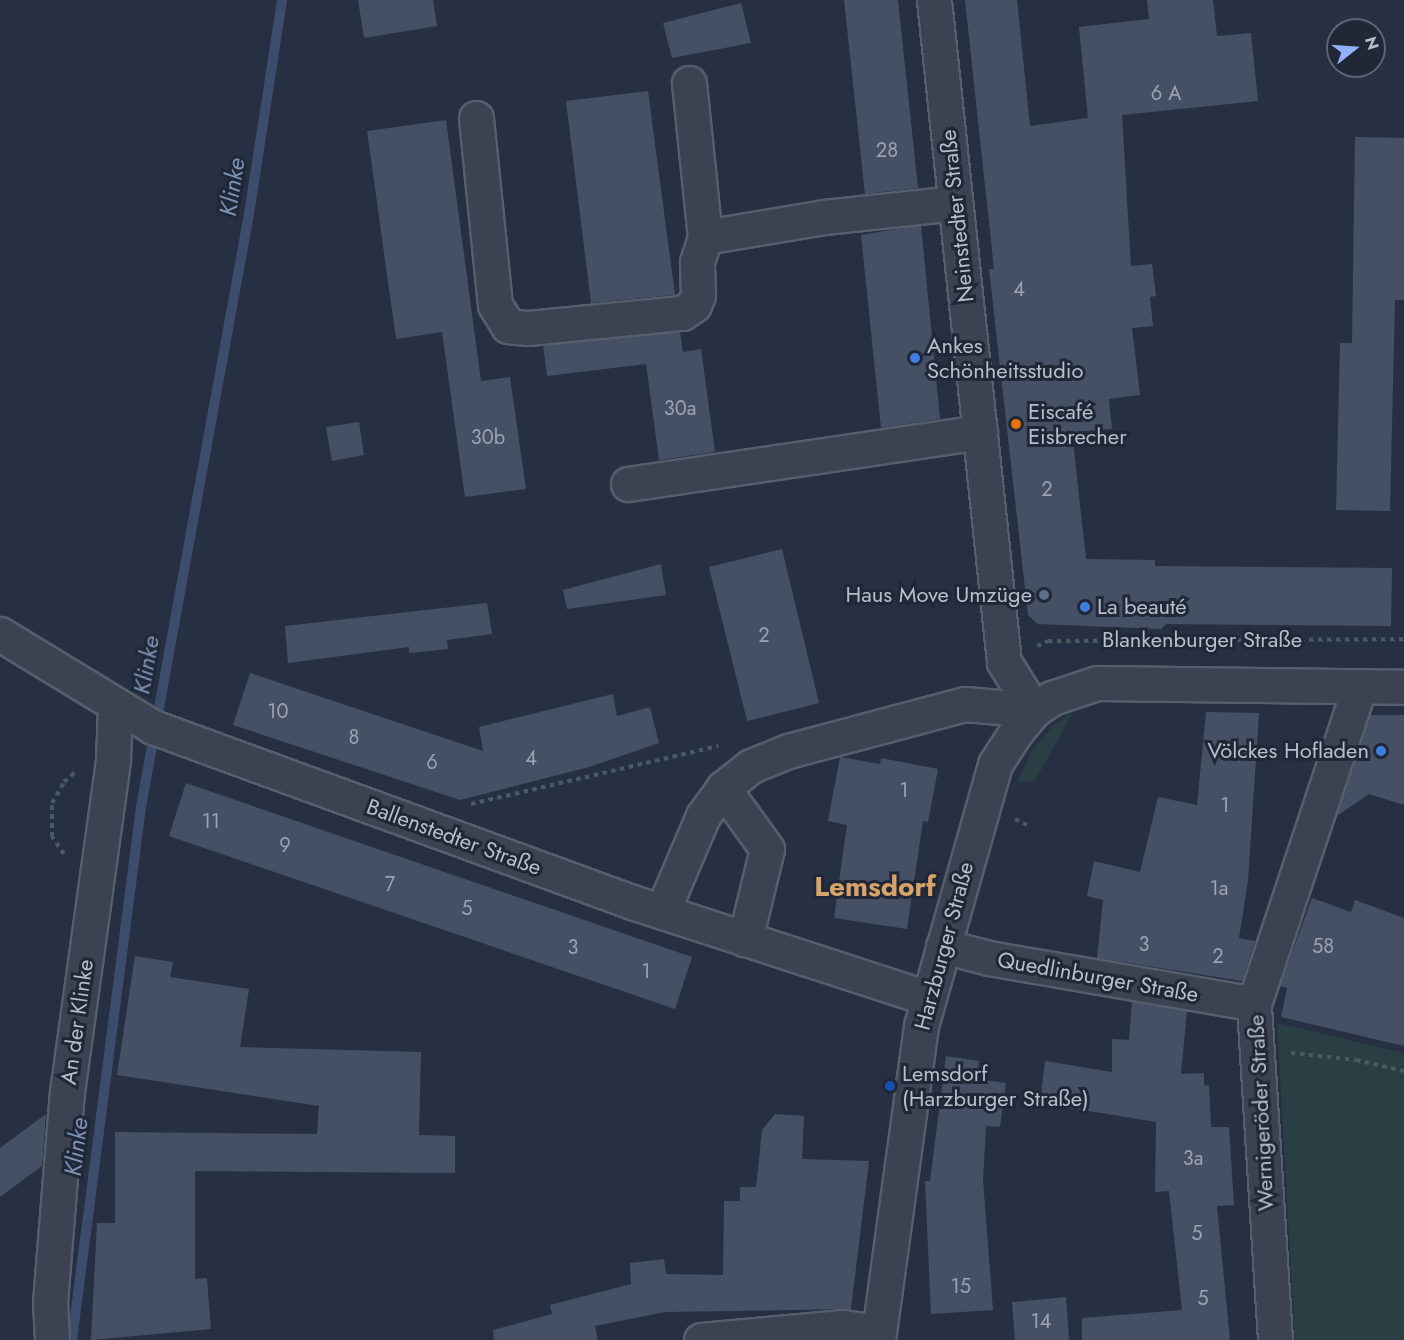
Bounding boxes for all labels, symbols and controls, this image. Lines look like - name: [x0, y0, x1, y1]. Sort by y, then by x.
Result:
- north arrow: [1326, 18, 1386, 78]
- text: N: [1359, 34, 1385, 53]
- house number: 6 A: [1151, 81, 1181, 105]
- street label: Neinstedter Straße: [935, 128, 979, 304]
- house number: 28: [876, 138, 898, 162]
- water label: Klinke: [213, 156, 251, 218]
- house number: 4: [1013, 277, 1025, 301]
- place label: Ankes Schönheitsstudio: [927, 332, 1083, 384]
- marker: Ankes Schönheitsstudio: [908, 351, 922, 365]
- house number: 30a: [664, 396, 696, 420]
- place label: Eiscafé Eisbrecher: [1028, 398, 1127, 450]
- marker: Eiscafé Eisbrecher: [1009, 417, 1023, 431]
- house number: 30b: [471, 425, 505, 449]
- house number: 2: [1041, 477, 1053, 501]
- place label: Haus Move Umzüge: [845, 582, 1032, 608]
- marker: Haus Move Umzüge: [1037, 588, 1051, 602]
- place label: La beauté: [1097, 594, 1187, 620]
- marker: La beauté: [1078, 600, 1092, 614]
- house number: 2: [758, 623, 770, 647]
- street label: Blankenburger Straße: [1102, 627, 1302, 653]
- water label: Klinke: [127, 634, 165, 696]
- house number: 10: [268, 699, 288, 723]
- house number: 8: [349, 725, 359, 749]
- place label: Völckes Hofladen: [1207, 738, 1369, 764]
- marker: Völckes Hofladen: [1374, 744, 1388, 758]
- house number: 4: [525, 746, 537, 770]
- house number: 6: [426, 750, 438, 774]
- house number: 1: [900, 778, 908, 802]
- street label: Ballenstedter Straße: [363, 793, 545, 881]
- house number: 1: [1221, 793, 1229, 817]
- house number: 11: [202, 809, 220, 833]
- house number: 9: [279, 833, 291, 857]
- street label: Harzburger Straße: [909, 859, 979, 1033]
- district label: Lemsdorf: [814, 870, 936, 904]
- house number: 7: [385, 872, 395, 896]
- house number: 1a: [1210, 876, 1228, 900]
- house number: 5: [461, 896, 473, 920]
- house number: 3: [1139, 932, 1149, 956]
- house number: 58: [1312, 934, 1334, 958]
- house number: 3: [568, 935, 578, 959]
- house number: 2: [1212, 944, 1224, 968]
- street label: Quedlinburger Straße: [995, 946, 1201, 1008]
- street label: An der Klinke: [55, 958, 99, 1086]
- house number: 1: [642, 959, 650, 983]
- street label: Wernigeröder Straße: [1243, 1014, 1279, 1212]
- place label: Lemsdorf (Harzburger Straße): [902, 1060, 1089, 1112]
- marker: Lemsdorf (Harzburger Straße): [883, 1079, 897, 1093]
- water label: Klinke: [58, 1116, 94, 1178]
- house number: 3a: [1183, 1146, 1203, 1170]
- house number: 5: [1191, 1221, 1203, 1245]
- house number: 15: [951, 1274, 971, 1298]
- house number: 5: [1197, 1286, 1209, 1310]
- house number: 14: [1031, 1309, 1051, 1333]

